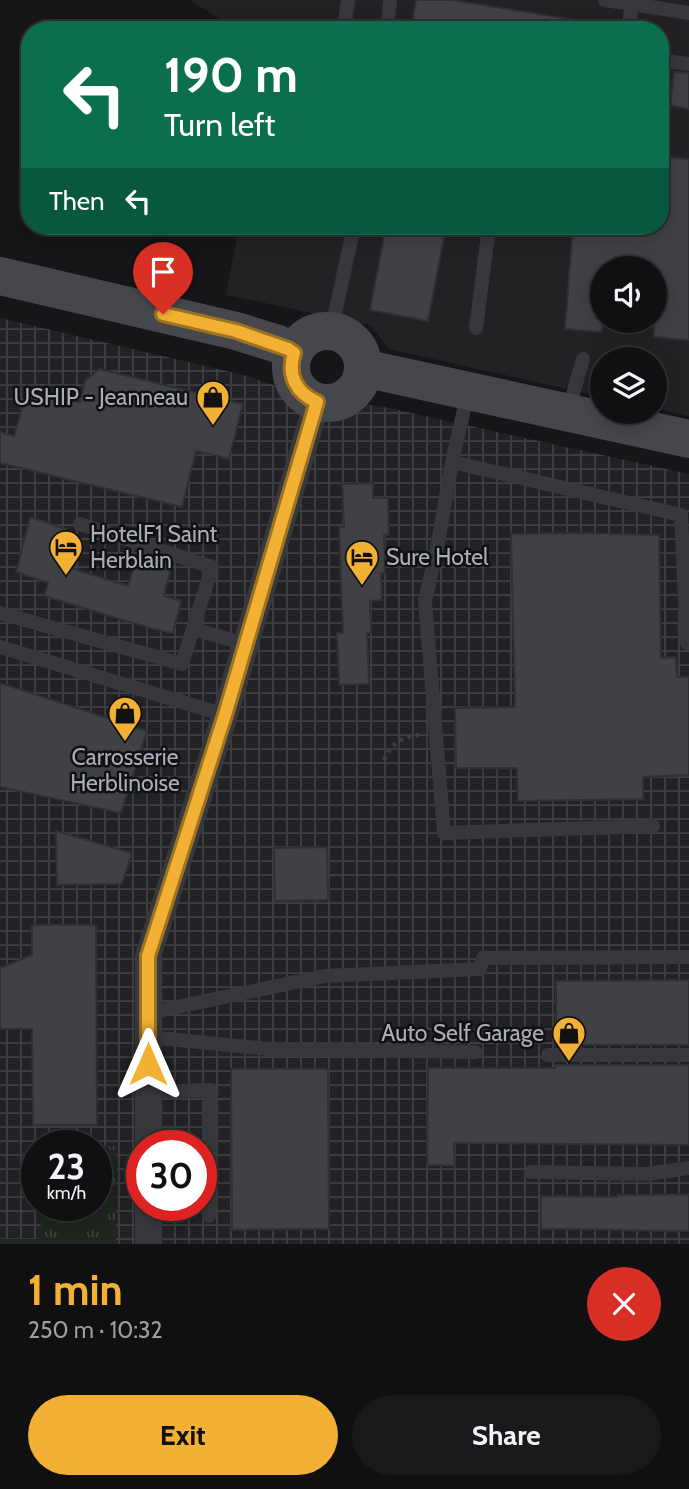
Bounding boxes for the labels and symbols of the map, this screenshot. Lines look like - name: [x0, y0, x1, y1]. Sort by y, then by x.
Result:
- pin: [133, 242, 193, 314]
- shop icon: USHIP - Jeanneau: [194, 378, 232, 427]
- place label: USHIP - Jeanneau: [14, 383, 188, 411]
- place label: HotelF1 Saint Herblain: [90, 520, 218, 574]
- hotel icon: HotelF1 Saint Herblain: [47, 528, 85, 577]
- hotel icon: Sure Hotel: [343, 538, 381, 587]
- place label: Sure Hotel: [386, 543, 489, 571]
- shop icon: Carrosserie Herblinoise: [106, 694, 144, 743]
- place label: Carrosserie Herblinoise: [70, 743, 180, 797]
- shop icon: Auto Self Garage: [550, 1014, 588, 1063]
- place label: Auto Self Garage: [381, 1019, 544, 1047]
- position arrow: [111, 1027, 185, 1101]
- speed limit sign: 30: [126, 1130, 217, 1221]

